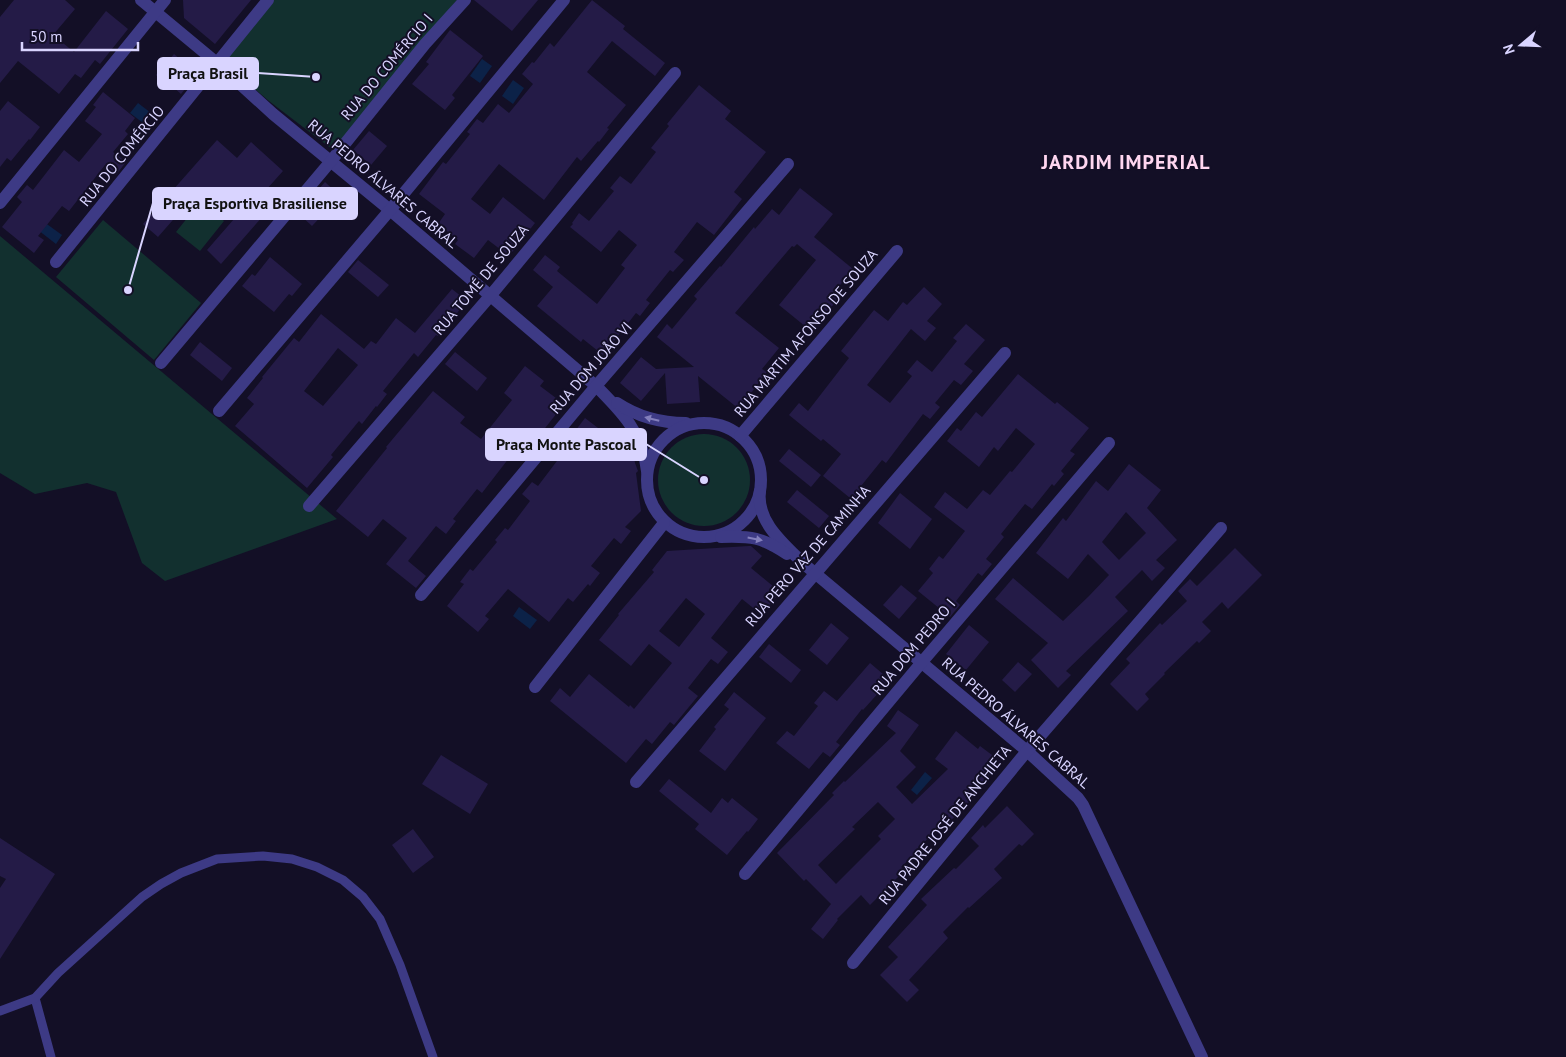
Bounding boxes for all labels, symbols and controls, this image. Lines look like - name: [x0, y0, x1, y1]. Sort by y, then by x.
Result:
- street label: RUA DO COMÉRCIO I: [337, 10, 437, 124]
- scale bar: [22, 20, 139, 52]
- north arrow: [1496, 20, 1546, 70]
- text: 50 m: [30, 27, 63, 46]
- text: N: [1499, 42, 1519, 57]
- callout: Praça Brasil: [158, 58, 258, 89]
- text: Praça Brasil: [168, 63, 248, 83]
- street label: RUA DO COMÉRCIO: [75, 101, 168, 210]
- street label: RUA PEDRO ÁLVARES CABRAL: [304, 115, 463, 252]
- district label: JARDIM IMPERIAL: [1040, 149, 1211, 175]
- callout: Praça Esportiva Brasiliense: [153, 188, 357, 219]
- text: Praça Esportiva Brasiliense: [163, 193, 347, 213]
- street label: RUA TOMÉ DE SOUZA: [429, 220, 533, 339]
- street label: RUA MARTIM AFONSO DE SOUZA: [730, 245, 882, 420]
- street label: RUA DOM JOÅO VI: [545, 318, 636, 418]
- one-way arrow: [645, 415, 660, 423]
- callout: Praça Monte Pascoal: [486, 429, 646, 460]
- text: Praça Monte Pascoal: [496, 434, 636, 454]
- street label: RUA PERO VAZ DE CAMINHA: [741, 481, 874, 630]
- one-way arrow: [748, 535, 764, 543]
- street label: RUA DOM PEDRO I: [868, 595, 959, 699]
- street label: RUA PEDRO ÁLVARES CABRAL: [938, 653, 1095, 792]
- street label: RUA PADRE JOSÉ DE ANCHIETA: [874, 741, 1015, 908]

